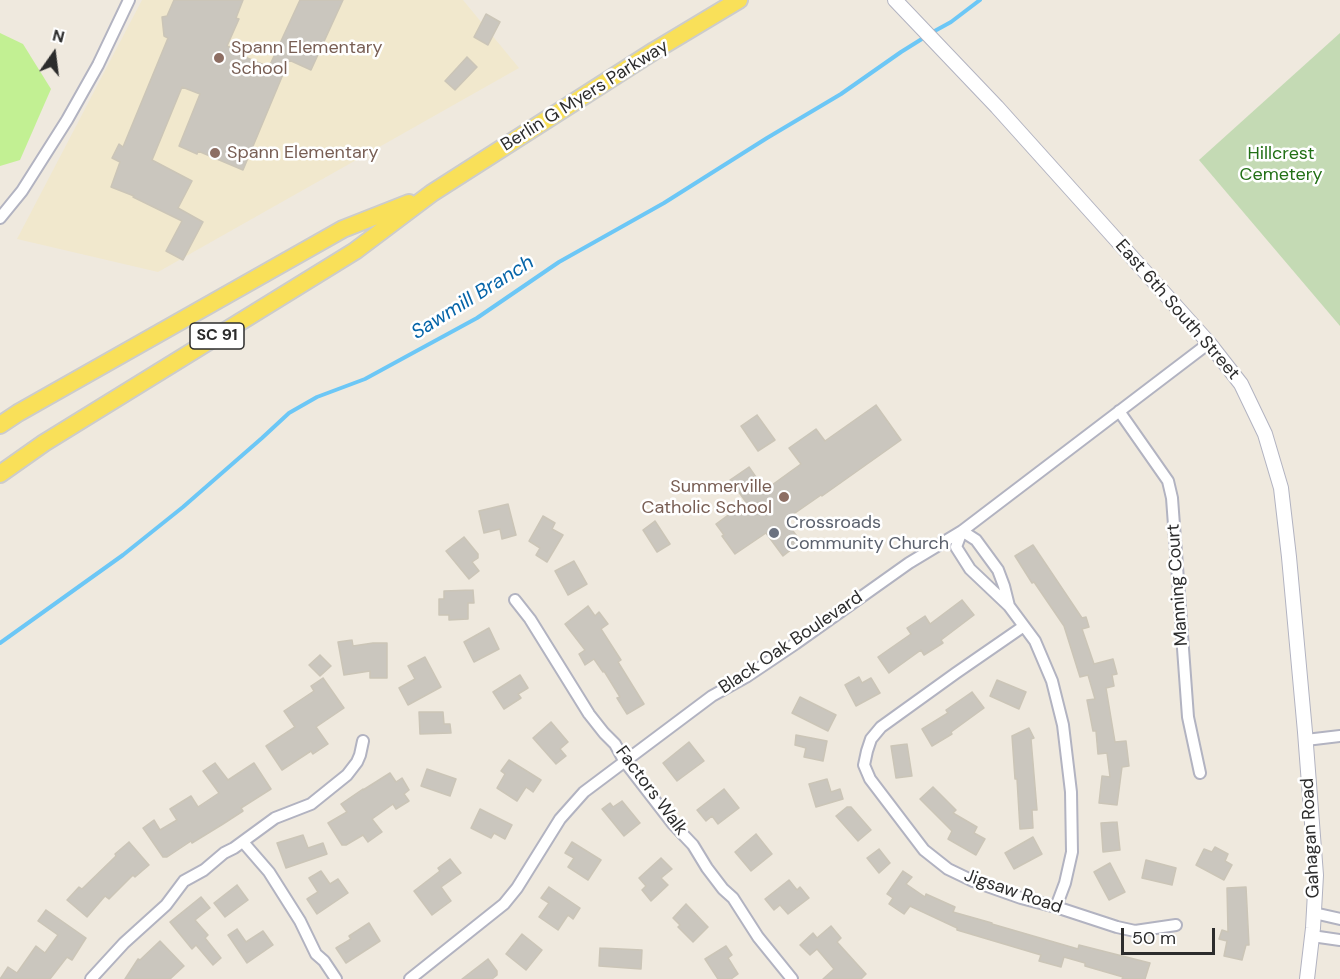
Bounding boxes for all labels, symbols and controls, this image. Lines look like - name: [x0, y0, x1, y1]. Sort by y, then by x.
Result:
- north arrow: [24, 24, 84, 84]
- text: N: [50, 24, 67, 48]
- street label: Berlin G Myers Parkway: [497, 36, 673, 156]
- place label: Spann Elementary School: [231, 37, 382, 80]
- marker: Spann Elementary School: [212, 51, 226, 65]
- place label: Spann Elementary: [227, 142, 378, 164]
- park label: Hillcrest Cemetery: [1240, 143, 1322, 186]
- marker: Spann Elementary: [208, 146, 222, 160]
- street label: East 6th South Street: [1110, 236, 1244, 384]
- water label: Sawmill Branch: [407, 251, 539, 345]
- road number: SC 91: [190, 323, 244, 349]
- place label: Summerville Catholic School: [642, 476, 772, 518]
- marker: Summerville Catholic School: [777, 490, 791, 504]
- place label: Crossroads Community Church: [786, 512, 949, 554]
- street label: Manning Court: [1163, 523, 1193, 647]
- marker: Crossroads Community Church: [767, 526, 781, 540]
- street label: Black Oak Boulevard: [715, 587, 867, 699]
- street label: Factors Walk: [610, 742, 692, 840]
- street label: Gahagan Road: [1297, 777, 1325, 899]
- street label: Jigsaw Road: [961, 865, 1065, 919]
- scale bar: [1124, 916, 1218, 954]
- text: 50 m: [1132, 926, 1176, 950]

